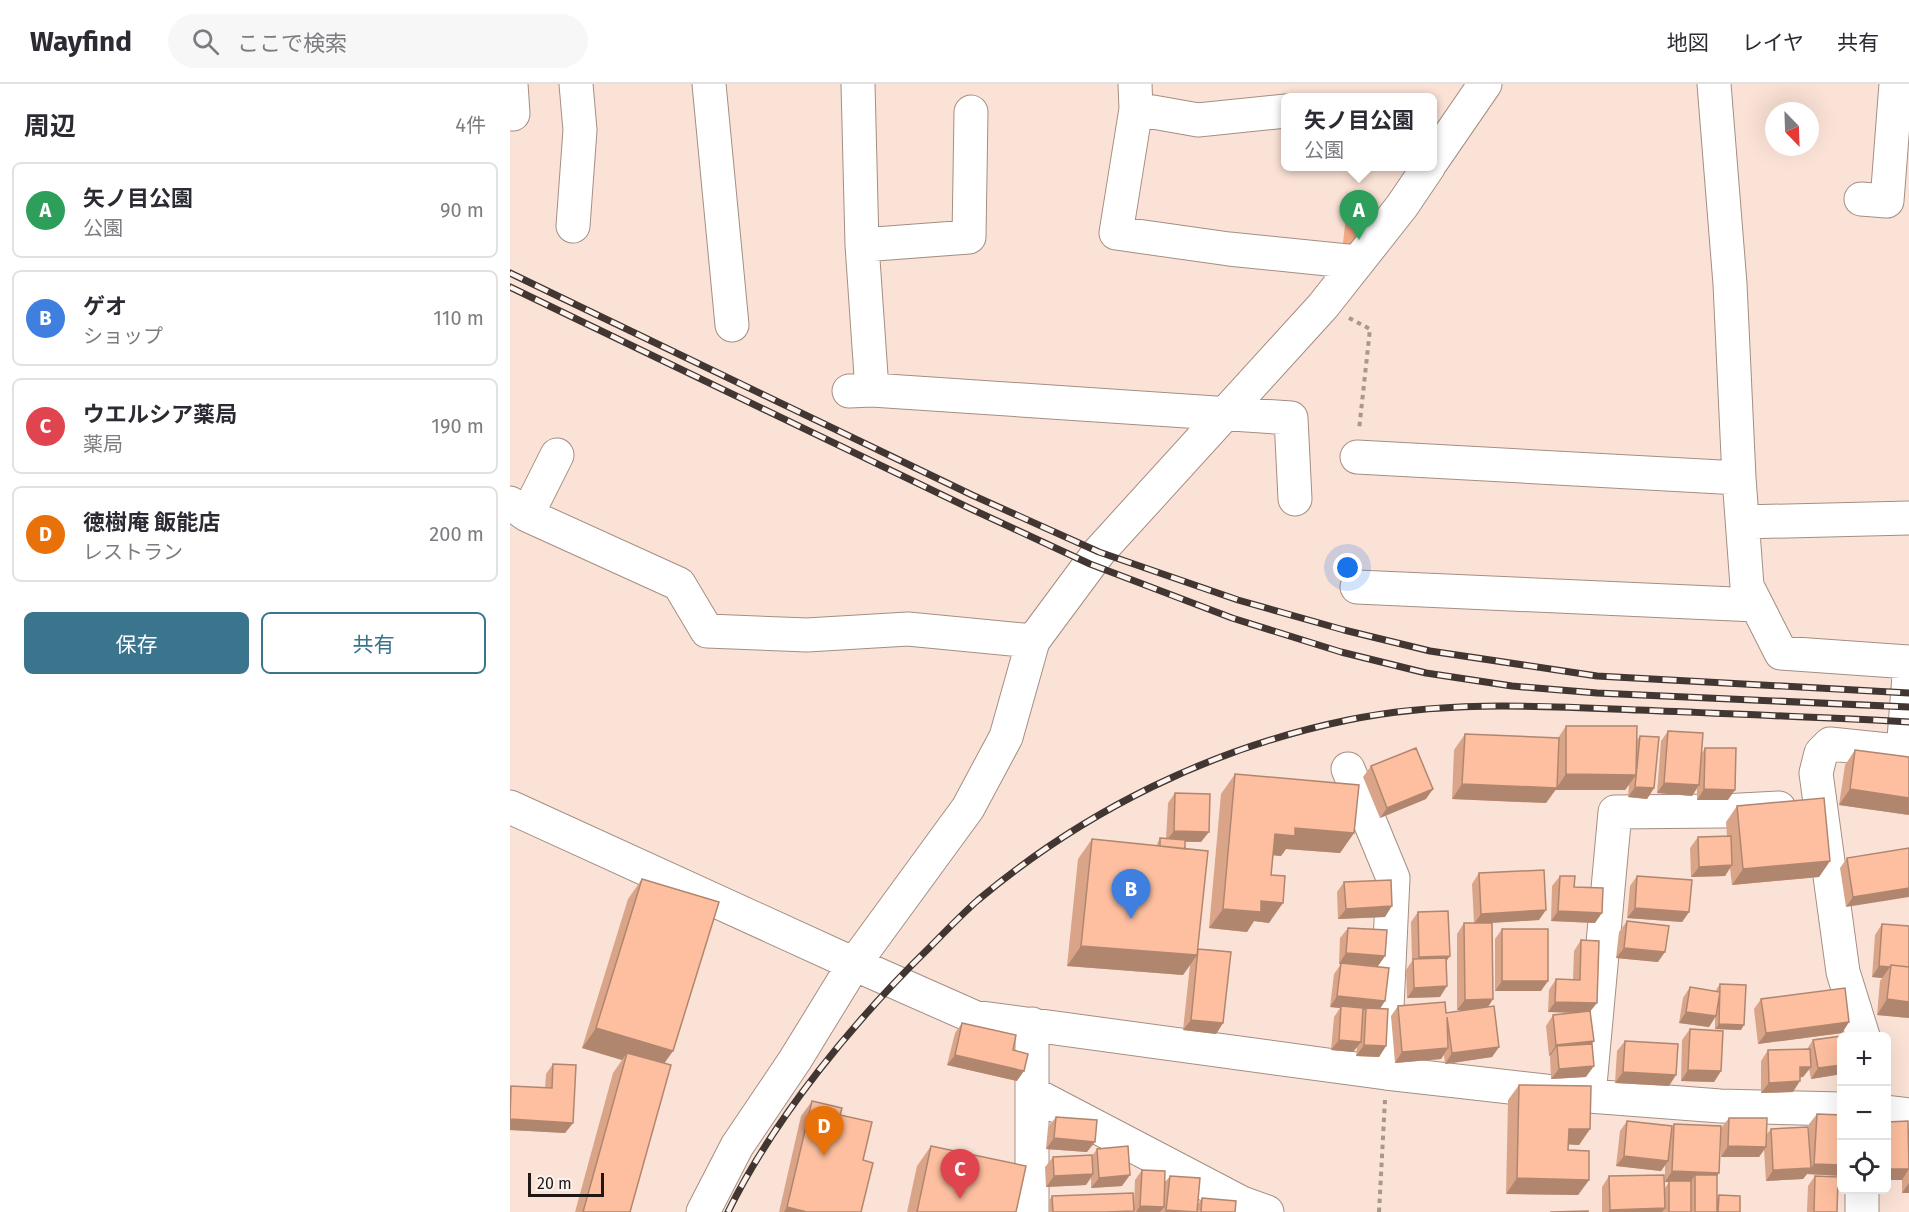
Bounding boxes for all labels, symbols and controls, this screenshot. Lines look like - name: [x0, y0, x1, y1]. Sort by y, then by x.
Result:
- search box: [168, 14, 588, 68]
- text: Wayfind: [30, 25, 132, 58]
- icon: search: [189, 25, 222, 58]
- text: ここで検索: [237, 30, 347, 57]
- text: 地図: [1667, 30, 1709, 56]
- text: レイヤ: [1742, 30, 1804, 56]
- text: 共有: [1837, 30, 1879, 56]
- popup: [1281, 93, 1437, 171]
- north arrow: [1765, 102, 1819, 156]
- text: 矢ノ目公園: [1304, 107, 1414, 134]
- text: 周辺: [24, 111, 76, 142]
- text: 4件: [455, 113, 486, 137]
- text: 公園: [1304, 138, 1344, 162]
- text: 矢ノ目公園: [83, 185, 193, 212]
- pin: A: [1340, 190, 1378, 240]
- text: A: [40, 198, 51, 222]
- text: 90 m: [440, 198, 484, 222]
- text: 公園: [83, 216, 123, 240]
- text: ゲオ: [83, 293, 127, 320]
- text: B: [39, 306, 52, 330]
- text: 110 m: [433, 306, 484, 330]
- text: ショップ: [83, 324, 163, 348]
- text: ウエルシア薬局: [83, 401, 237, 428]
- text: C: [40, 414, 51, 438]
- text: 190 m: [431, 414, 484, 438]
- text: 薬局: [83, 432, 123, 456]
- text: 徳樹庵 飯能店: [83, 509, 220, 536]
- text: D: [39, 522, 52, 546]
- text: 200 m: [429, 522, 484, 546]
- text: レストラン: [83, 540, 183, 564]
- your location: [1333, 553, 1362, 582]
- button: 保存: [24, 612, 249, 674]
- button: 共有: [261, 612, 486, 674]
- pin: B: [1112, 870, 1150, 919]
- map controls: [1837, 1032, 1891, 1194]
- button: +: [1837, 1032, 1891, 1086]
- button: −: [1837, 1086, 1891, 1140]
- pin: D: [804, 1106, 844, 1156]
- button: locate: [1837, 1140, 1891, 1194]
- pin: C: [940, 1150, 980, 1199]
- scale bar: [528, 1170, 604, 1198]
- text: 20 m: [537, 1174, 572, 1193]

